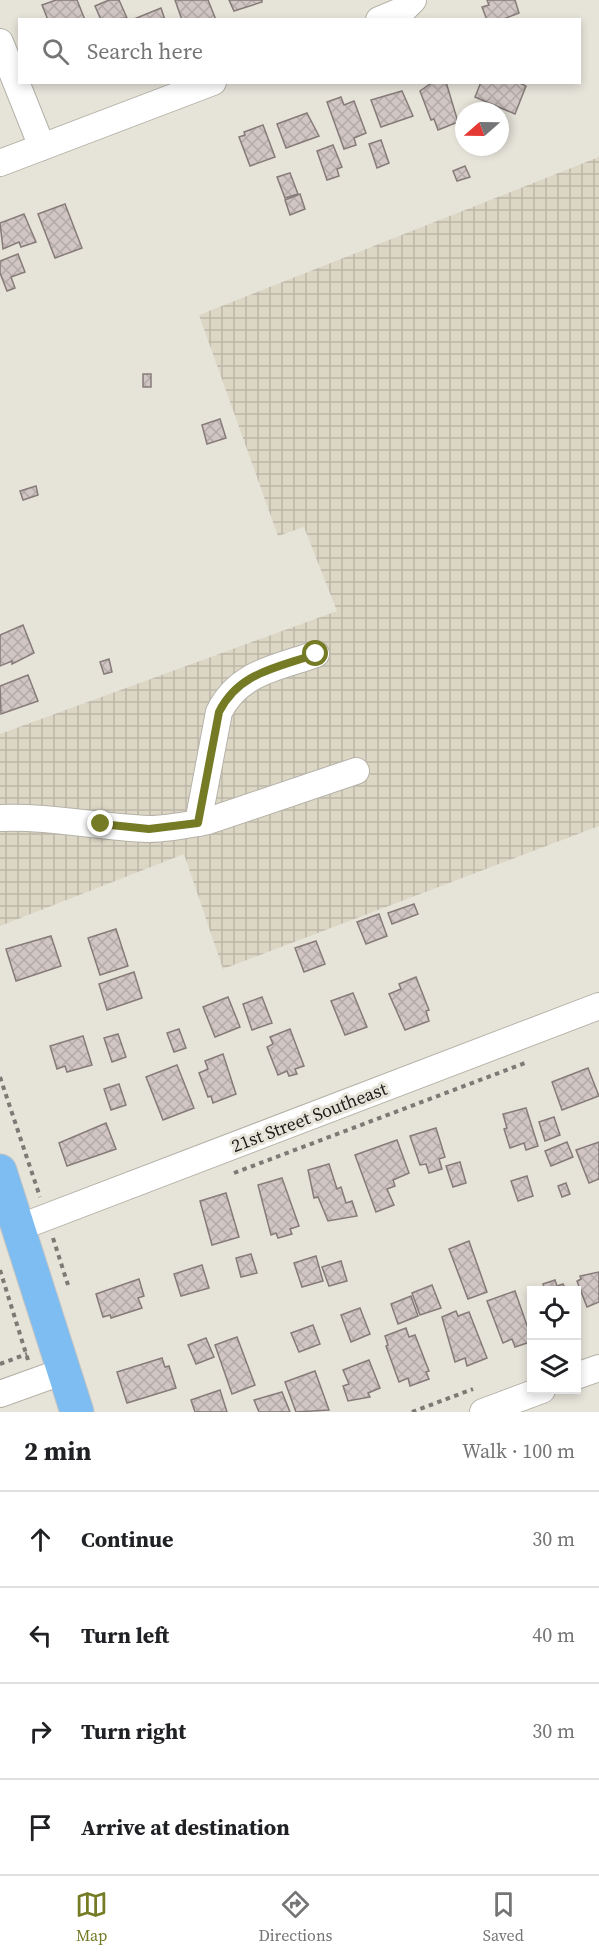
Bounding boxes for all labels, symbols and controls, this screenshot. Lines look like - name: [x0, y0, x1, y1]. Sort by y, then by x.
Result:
- search box: [18, 18, 581, 84]
- icon: search: [39, 35, 72, 68]
- text: Search here: [87, 36, 203, 66]
- north arrow: [455, 102, 509, 156]
- route start: [302, 640, 328, 666]
- route end: [87, 810, 113, 836]
- street label: 21st Street Southeast: [228, 1076, 390, 1158]
- map controls: [527, 1286, 581, 1394]
- button: locate: [527, 1286, 581, 1340]
- button: layers: [527, 1340, 581, 1394]
- text: 2 min: [24, 1433, 91, 1469]
- text: Walk · 100 m: [462, 1437, 575, 1465]
- icon: ahead: [24, 1523, 57, 1556]
- text: Continue: [81, 1524, 174, 1554]
- text: 30 m: [532, 1525, 575, 1553]
- icon: left: [24, 1619, 57, 1652]
- text: Turn left: [81, 1620, 169, 1650]
- text: 40 m: [532, 1621, 575, 1649]
- icon: right: [24, 1715, 57, 1748]
- text: Turn right: [81, 1716, 186, 1746]
- text: 30 m: [532, 1717, 575, 1745]
- icon: arrive: [24, 1811, 57, 1844]
- text: Arrive at destination: [81, 1812, 290, 1842]
- tab: Map: [75, 1888, 108, 1946]
- tab: Directions: [258, 1888, 333, 1946]
- tab: Saved: [483, 1888, 524, 1946]

